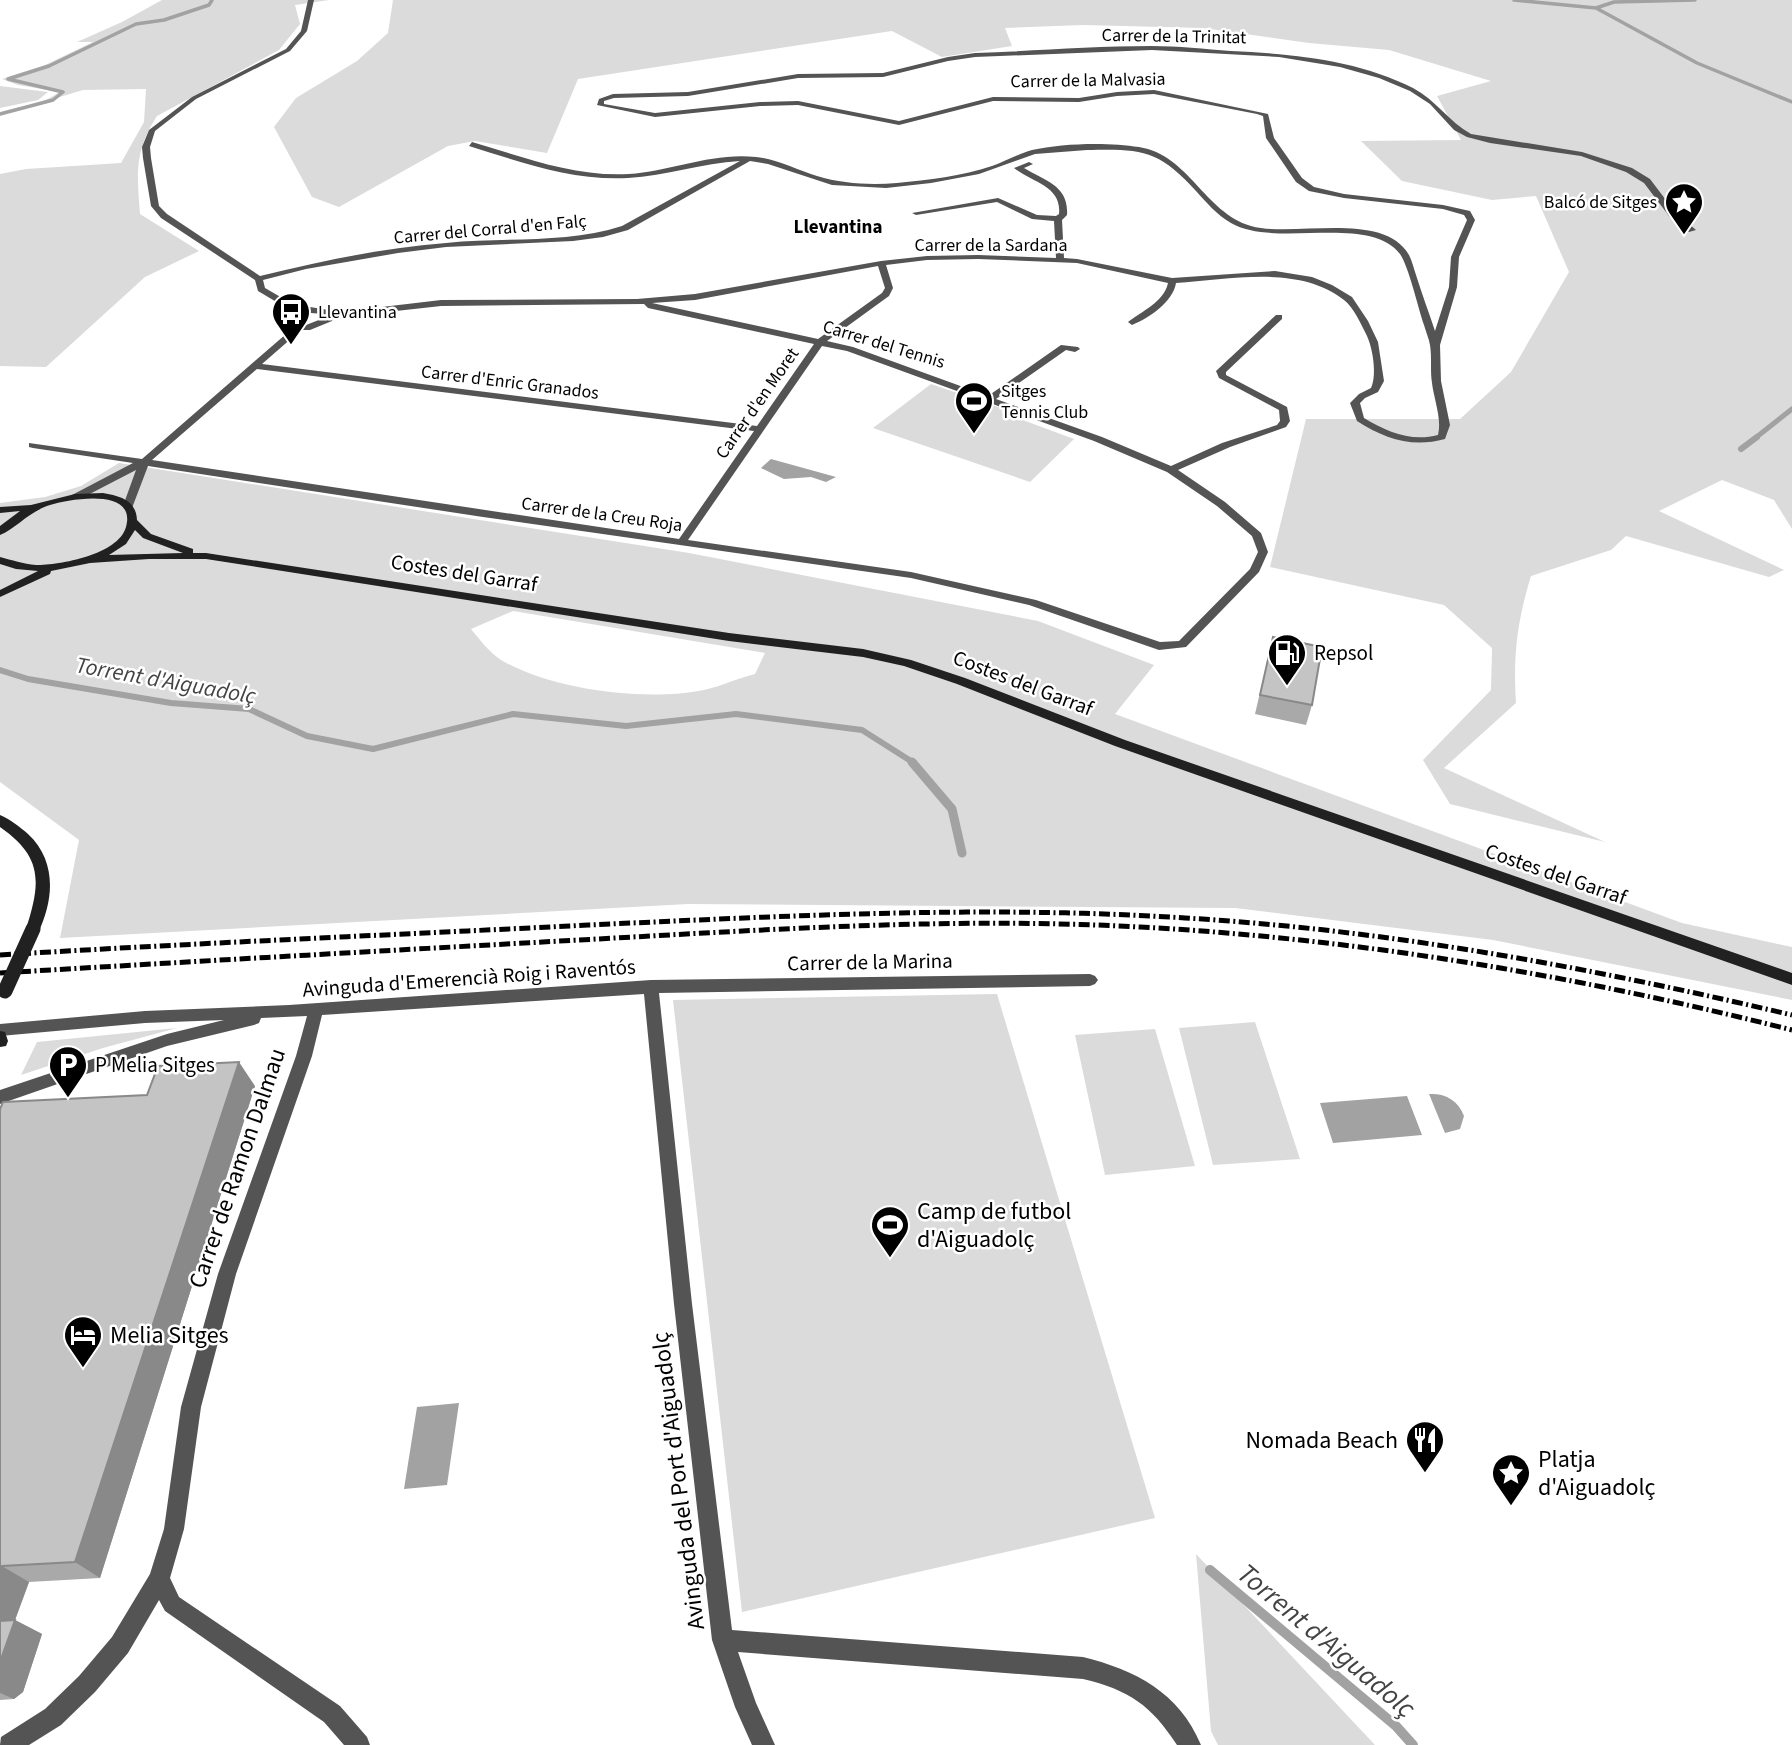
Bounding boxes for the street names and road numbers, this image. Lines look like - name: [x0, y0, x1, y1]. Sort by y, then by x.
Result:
- street label: Carrer de la Trinitat: [1101, 23, 1246, 50]
- street label: Carrer de la Malvasia: [1010, 67, 1166, 94]
- street label: Carrer del Corral d'en Falç: [393, 209, 587, 250]
- street label: Carrer de la Sardana: [915, 233, 1067, 258]
- street label: Carrer del Tennis: [820, 314, 948, 375]
- street label: Carrer d'en Moret: [710, 343, 805, 464]
- street label: Carrer d'Enric Granados: [420, 359, 600, 406]
- street label: Carrer de la Creu Roja: [520, 491, 684, 538]
- street label: Costes del Garraf: [389, 547, 540, 600]
- street label: Costes del Garraf: [949, 642, 1098, 724]
- street label: Costes del Garraf: [1481, 836, 1632, 913]
- street label: Carrer de la Marina: [787, 946, 953, 978]
- street label: Avinguda d'Emerencià Roig i Raventós: [301, 951, 637, 1005]
- street label: Carrer de Ramon Dalmau: [180, 1043, 295, 1293]
- street label: Avinguda del Port d'Aiguadolç: [643, 1330, 714, 1632]

